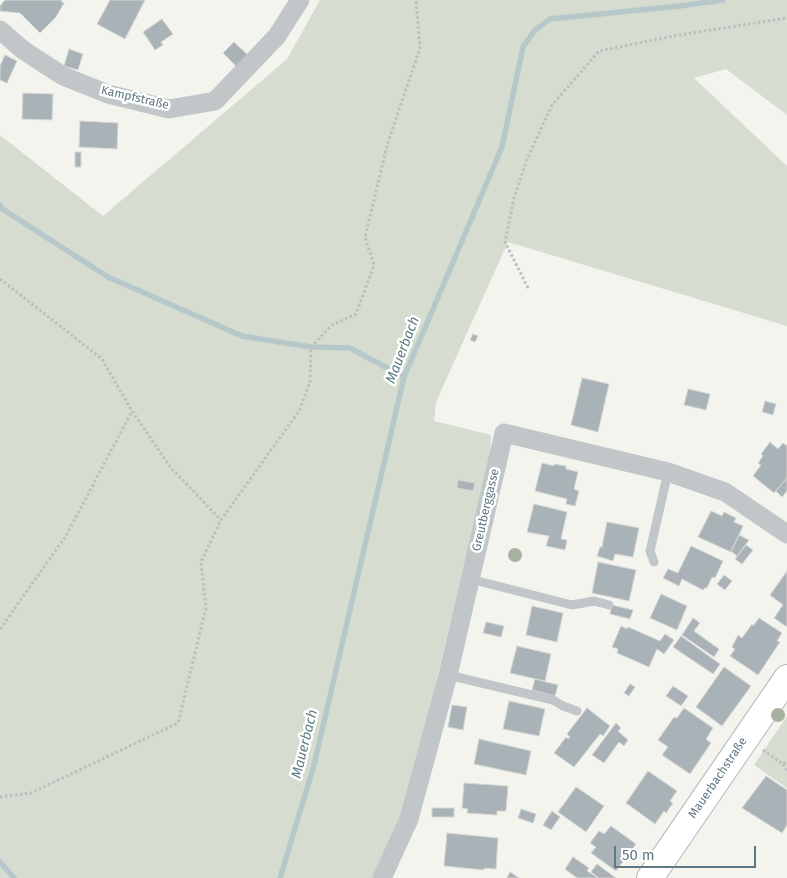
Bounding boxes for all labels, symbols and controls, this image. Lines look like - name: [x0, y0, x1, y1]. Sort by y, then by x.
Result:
- street label: Kampfstraße: [100, 83, 170, 113]
- water label: Mauerbach: [383, 314, 423, 386]
- street label: Greutberggasse: [470, 467, 502, 553]
- water label: Mauerbach: [288, 708, 322, 780]
- street label: Mauerbachstraße: [686, 735, 750, 821]
- scale bar: [617, 836, 760, 868]
- text: 50 m: [622, 846, 655, 864]

